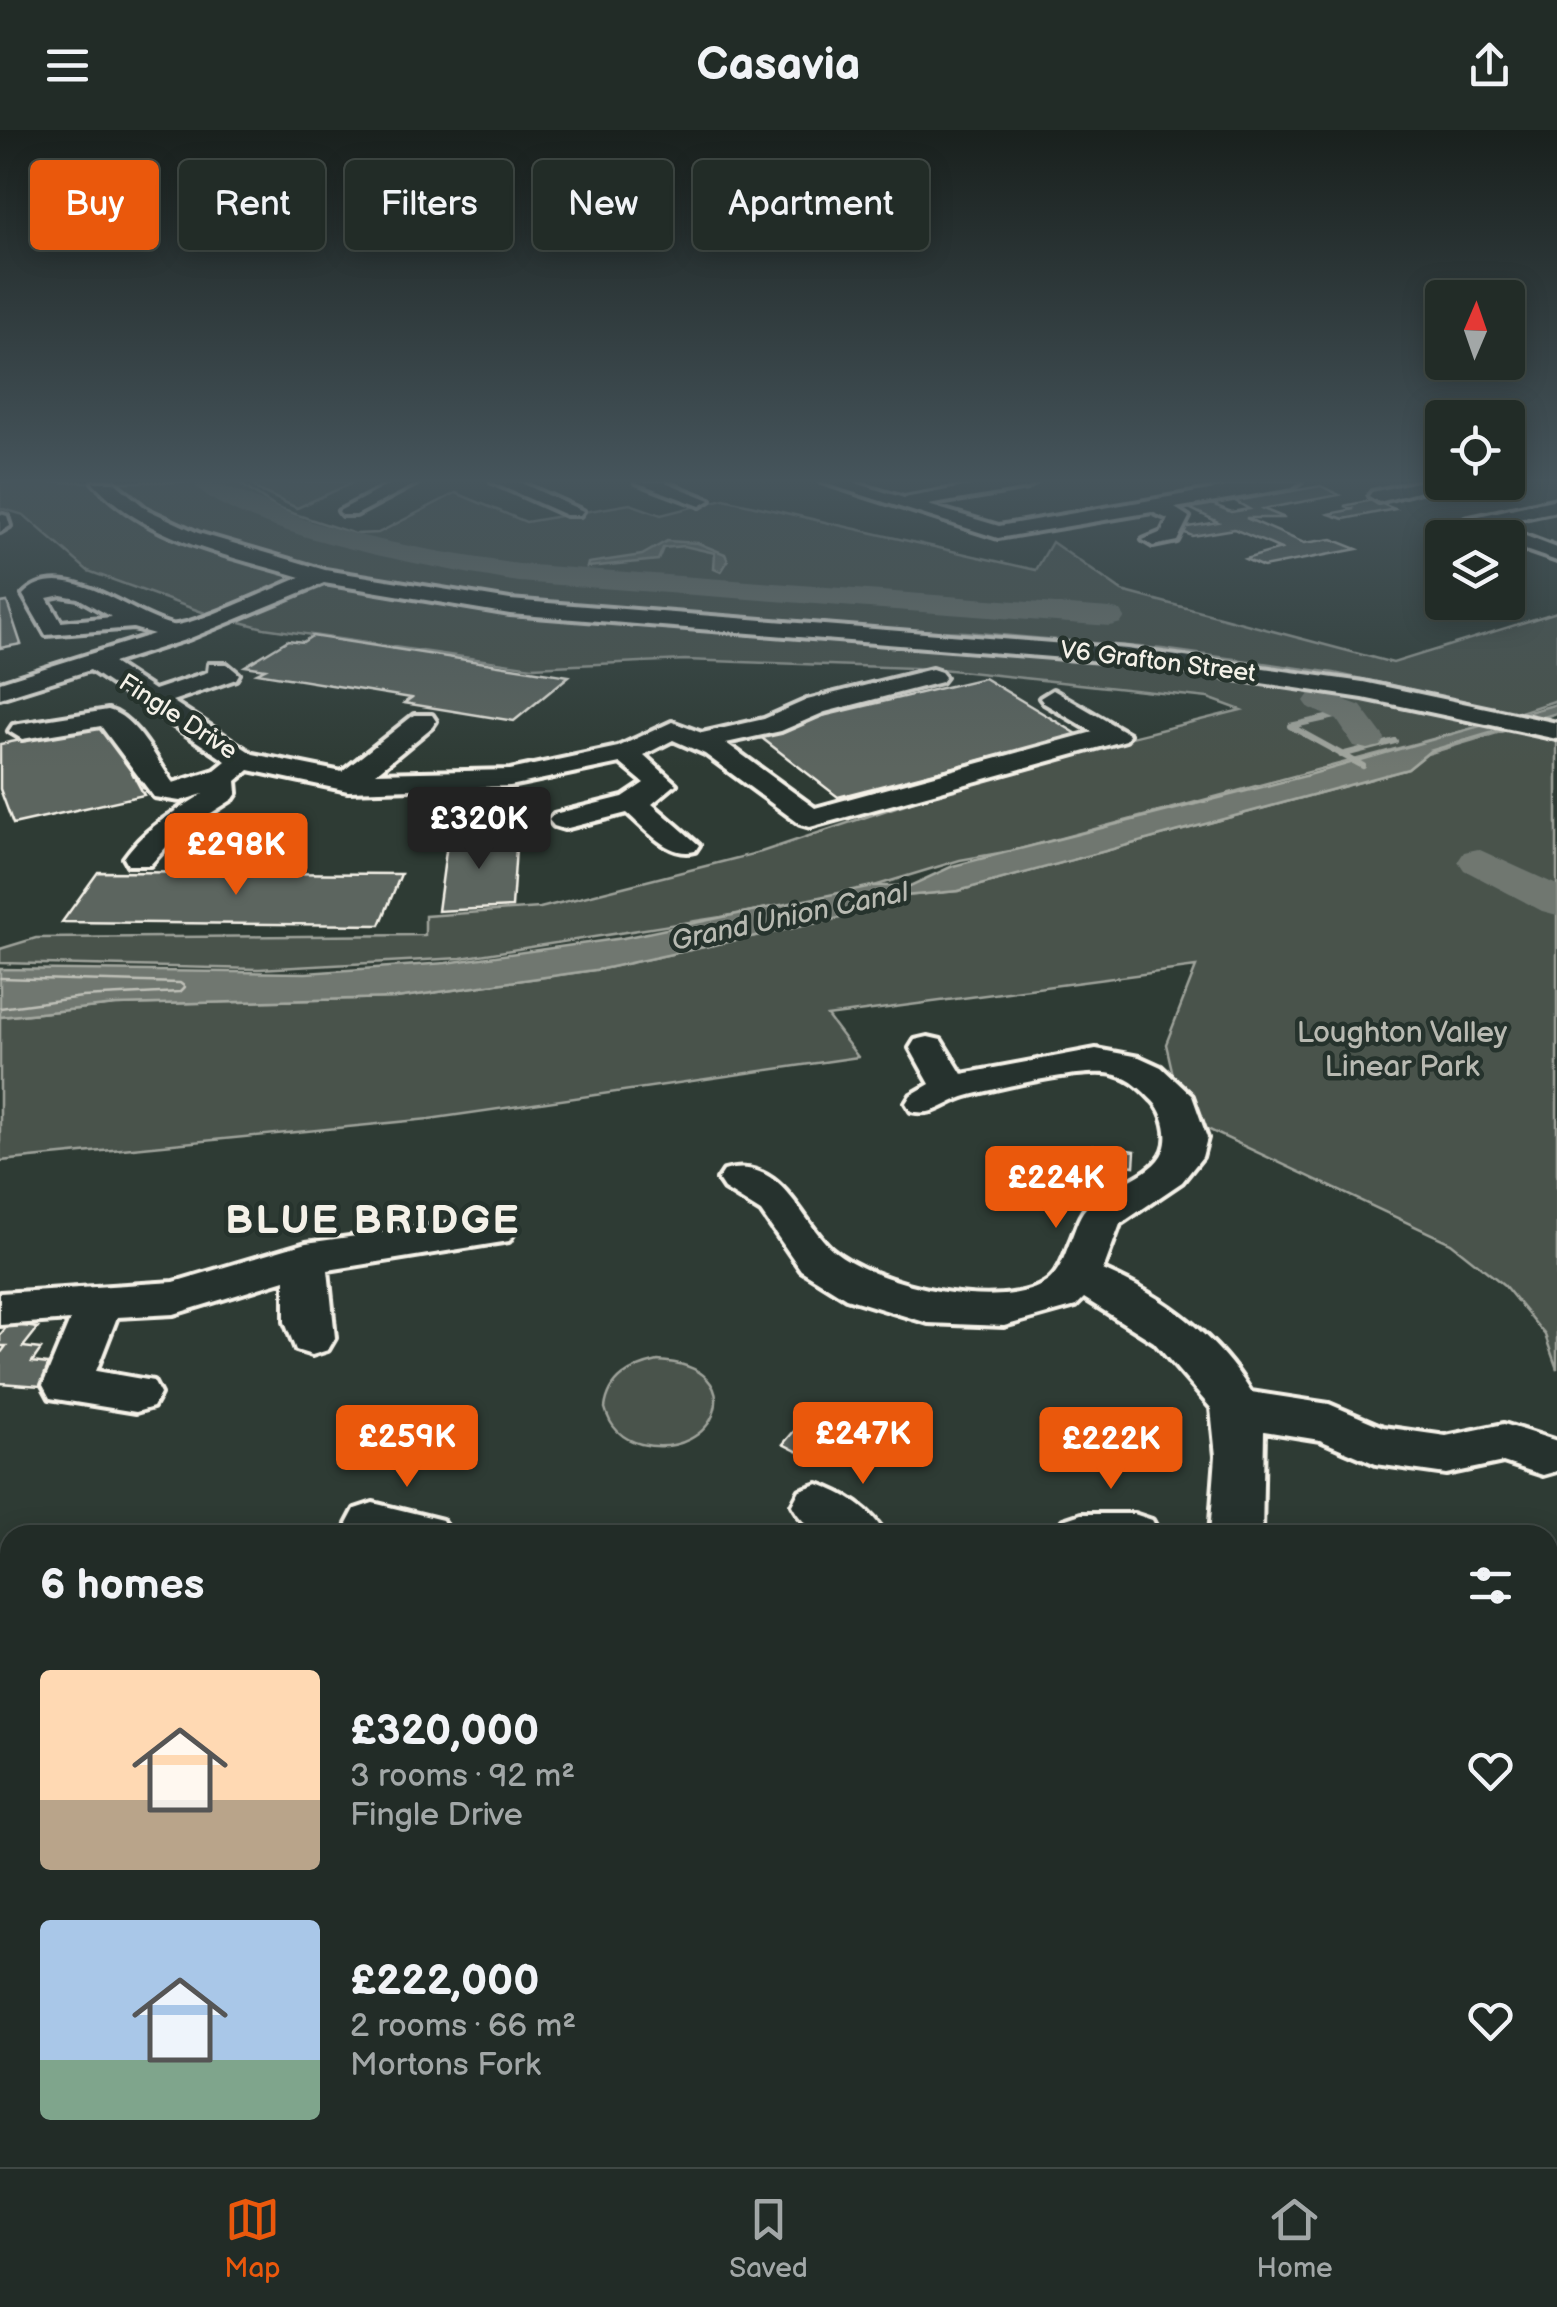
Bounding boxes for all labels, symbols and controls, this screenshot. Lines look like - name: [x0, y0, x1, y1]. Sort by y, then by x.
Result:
- icon: menu: [40, 38, 95, 93]
- text: Casavia: [697, 38, 860, 93]
- icon: share: [1462, 38, 1517, 93]
- chip: Buy: [30, 160, 159, 250]
- chip: Rent: [179, 160, 325, 250]
- chip: Filters: [345, 160, 513, 250]
- chip: New: [533, 160, 673, 250]
- chip: Apartment: [693, 160, 929, 250]
- north arrow: [1425, 280, 1525, 380]
- map controls: [1425, 280, 1525, 620]
- button: locate: [1425, 400, 1525, 500]
- button: layers: [1425, 520, 1525, 620]
- street label: V6 Grafton Street: [1058, 635, 1258, 689]
- street label: Fingle Drive: [113, 667, 243, 767]
- pin: £320K: [409, 787, 549, 872]
- text: £320K: [430, 800, 528, 839]
- pin: £298K: [166, 813, 306, 898]
- text: £298K: [187, 826, 285, 865]
- water label: Grand Union Canal: [669, 875, 913, 958]
- park label: Loughton Valley Linear Park: [1297, 1015, 1508, 1085]
- pin: £224K: [986, 1146, 1126, 1231]
- text: £224K: [1007, 1159, 1105, 1198]
- district label: BLUE BRIDGE: [225, 1197, 521, 1245]
- pin: £247K: [793, 1402, 933, 1487]
- pin: £259K: [337, 1405, 477, 1490]
- pin: £222K: [1041, 1407, 1181, 1492]
- text: £247K: [815, 1415, 911, 1454]
- text: £259K: [358, 1418, 456, 1457]
- text: £222K: [1061, 1420, 1161, 1459]
- icon: filters: [1463, 1558, 1518, 1613]
- text: 6 homes: [40, 1560, 204, 1611]
- text: £320,000: [350, 1706, 539, 1757]
- icon: home: [120, 1710, 240, 1830]
- icon: heart: [1463, 1743, 1518, 1798]
- text: 3 rooms · 92 m²: [350, 1757, 575, 1796]
- text: Fingle Drive: [350, 1796, 523, 1835]
- text: £222,000: [350, 1956, 539, 2007]
- icon: home: [120, 1960, 240, 2080]
- icon: heart: [1463, 1993, 1518, 2048]
- text: 2 rooms · 66 m²: [350, 2007, 576, 2046]
- text: Mortons Fork: [350, 2046, 541, 2085]
- tab: Map: [224, 2192, 281, 2285]
- tab: Saved: [729, 2192, 808, 2285]
- tab: Home: [1257, 2192, 1333, 2285]

